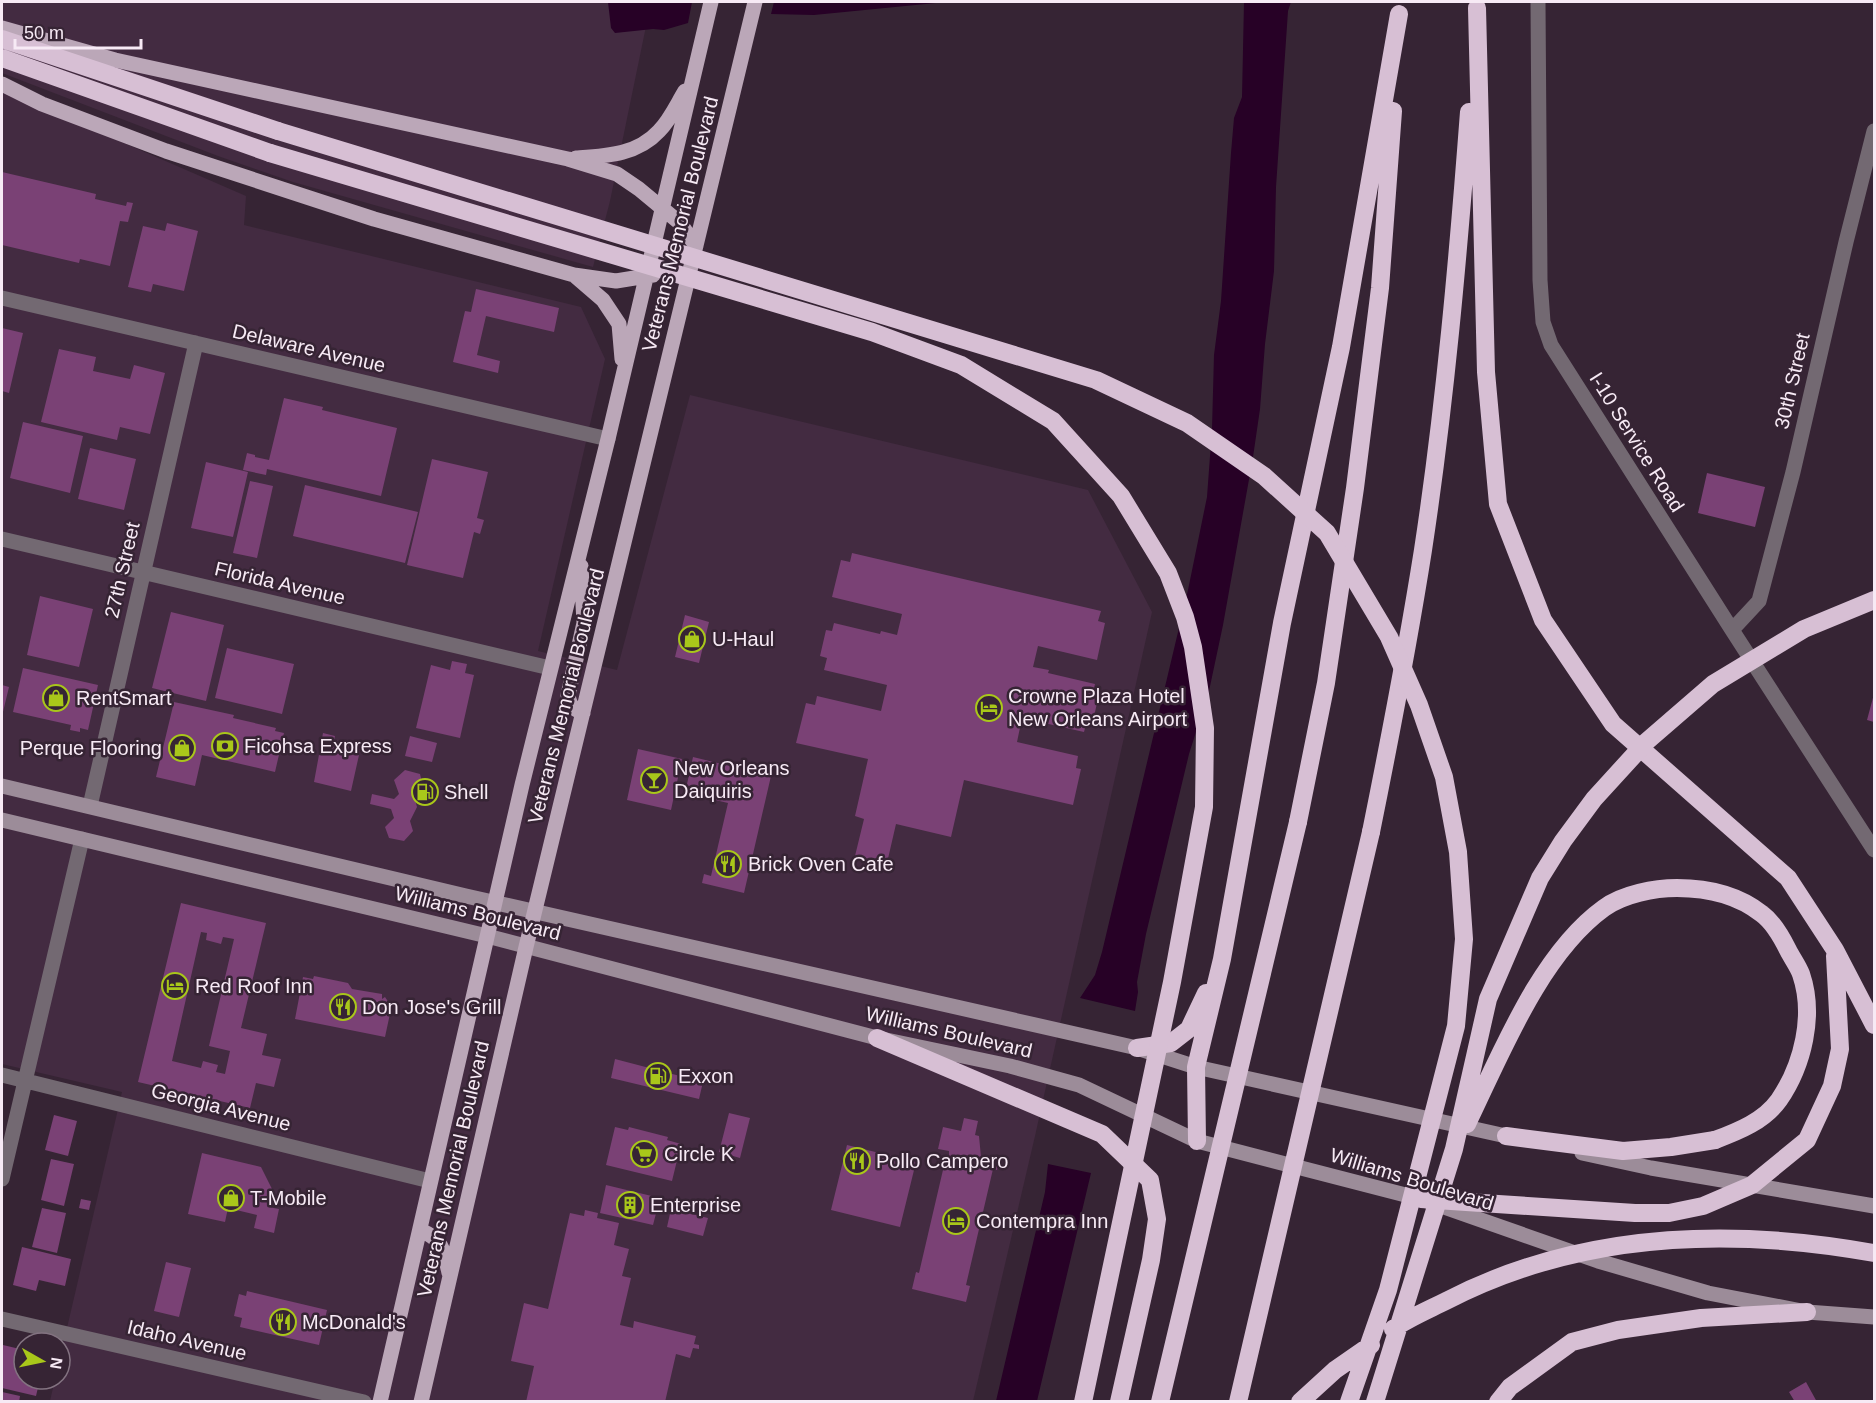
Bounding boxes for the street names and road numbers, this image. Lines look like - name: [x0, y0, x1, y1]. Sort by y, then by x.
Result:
- street label: Veterans Memorial Boulevard: [638, 94, 722, 354]
- street label: Delaware Avenue: [230, 320, 388, 376]
- street label: 30th Street: [1770, 330, 1814, 431]
- street label: I-10 Service Road: [1585, 368, 1689, 516]
- street label: 27th Street: [100, 519, 144, 620]
- street label: Florida Avenue: [213, 557, 347, 609]
- street label: Veterans Memorial Boulevard: [524, 566, 608, 826]
- street label: Williams Boulevard: [393, 882, 563, 944]
- street label: Williams Boulevard: [864, 1002, 1034, 1062]
- street label: Veterans Memorial Boulevard: [413, 1039, 493, 1299]
- street label: Georgia Avenue: [149, 1079, 293, 1135]
- street label: Williams Boulevard: [1327, 1144, 1497, 1214]
- street label: Idaho Avenue: [125, 1316, 249, 1364]

